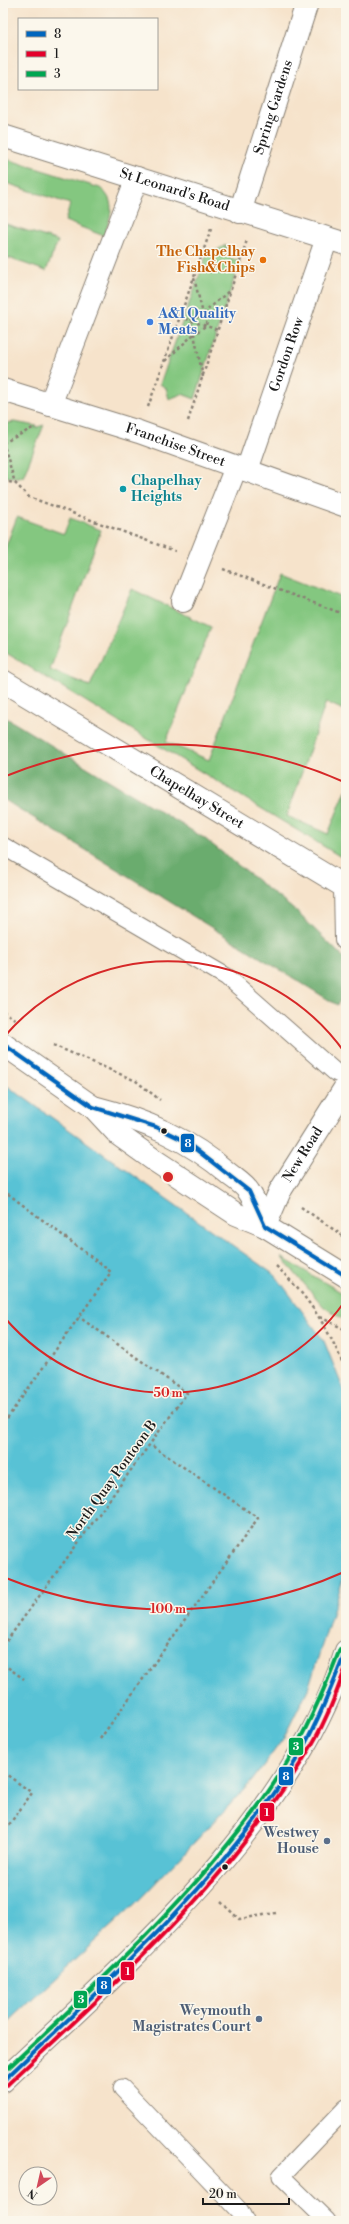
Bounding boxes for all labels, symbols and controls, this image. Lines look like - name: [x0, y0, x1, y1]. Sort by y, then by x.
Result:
- legend: [18, 18, 158, 90]
- text: 8: [54, 27, 61, 42]
- text: 1: [54, 47, 60, 62]
- street label: Spring Gardens: [250, 58, 297, 157]
- text: 3: [54, 67, 61, 82]
- street label: St Leonard's Road: [118, 164, 232, 216]
- place label: The Chapelhay Fish&Chips: [156, 243, 256, 277]
- marker: The Chapelhay Fish&Chips: [258, 255, 268, 265]
- place label: A&I Quality Meats: [157, 305, 237, 339]
- street label: Gordon Row: [266, 314, 308, 394]
- marker: A&I Quality Meats: [145, 317, 155, 327]
- street label: Franchise Street: [123, 419, 228, 471]
- place label: Chapelhay Heights: [131, 472, 202, 506]
- marker: Chapelhay Heights: [118, 484, 128, 494]
- street label: Chapelhay Street: [146, 762, 247, 833]
- street label: New Road: [279, 1123, 327, 1186]
- unlabelled marker: [159, 1126, 169, 1136]
- line badge: 8: [180, 1133, 195, 1153]
- text: 8: [184, 1137, 192, 1151]
- centre of rings: [161, 1170, 175, 1184]
- text: 50 m: [153, 1386, 183, 1401]
- street label: North Quay Pontoon B: [63, 1417, 161, 1543]
- text: 100 m: [150, 1602, 186, 1617]
- line badge: 3: [288, 1737, 304, 1756]
- text: 3: [293, 1740, 300, 1754]
- line badge: 8: [278, 1766, 294, 1786]
- text: 8: [282, 1770, 290, 1784]
- line badge: 1: [259, 1802, 275, 1822]
- text: 1: [264, 1806, 270, 1820]
- place label: Westwey House: [262, 1824, 320, 1858]
- marker: Westwey House: [322, 1836, 332, 1846]
- unlabelled marker: [220, 1862, 230, 1872]
- line badge: 1: [120, 1961, 135, 1981]
- text: 1: [125, 1965, 131, 1979]
- line badge: 8: [96, 1976, 112, 1995]
- text: 8: [100, 1979, 108, 1993]
- line badge: 3: [73, 1990, 88, 2009]
- text: 3: [78, 1993, 85, 2007]
- place label: Weymouth Magistrates Court: [133, 2002, 252, 2036]
- marker: Weymouth Magistrates Court: [254, 2014, 264, 2024]
- north arrow: [18, 2166, 58, 2206]
- scale bar: [203, 2180, 289, 2206]
- text: N: [25, 2185, 40, 2202]
- text: 20 m: [209, 2187, 237, 2202]

